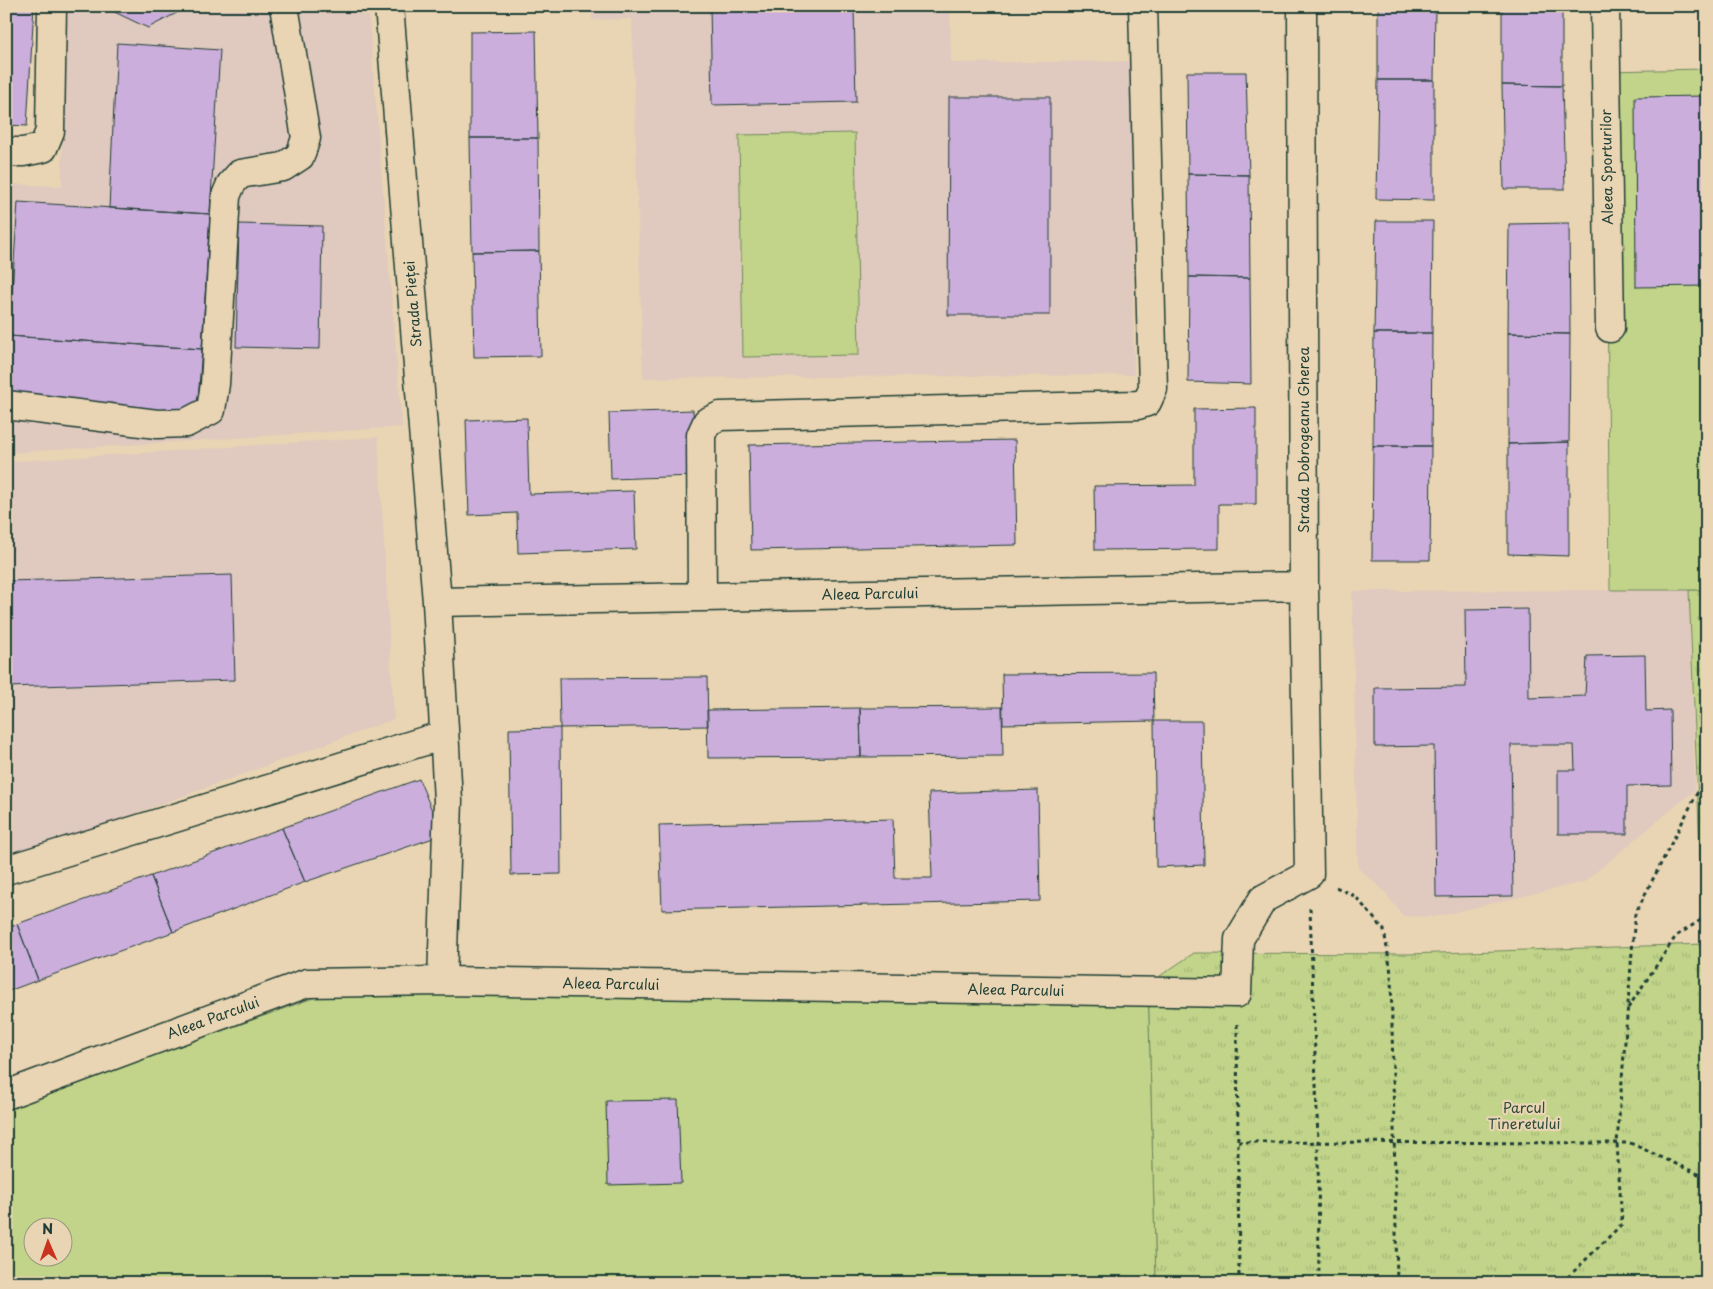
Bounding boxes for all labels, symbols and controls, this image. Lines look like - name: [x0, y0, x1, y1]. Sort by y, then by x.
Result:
- street label: Aleea Sporturilor: [1595, 108, 1618, 225]
- street label: Strada Pieței: [398, 260, 427, 348]
- street label: Strada Dobrogeanu Gherea: [1293, 347, 1314, 533]
- street label: Aleea Parcului: [821, 582, 919, 605]
- street label: Aleea Parcului: [562, 972, 660, 995]
- street label: Aleea Parcului: [967, 978, 1065, 1001]
- street label: Aleea Parcului: [164, 991, 262, 1044]
- park label: Parcul Tineretului: [1488, 1097, 1560, 1134]
- north arrow: [22, 1216, 72, 1266]
- text: N: [42, 1218, 53, 1239]

